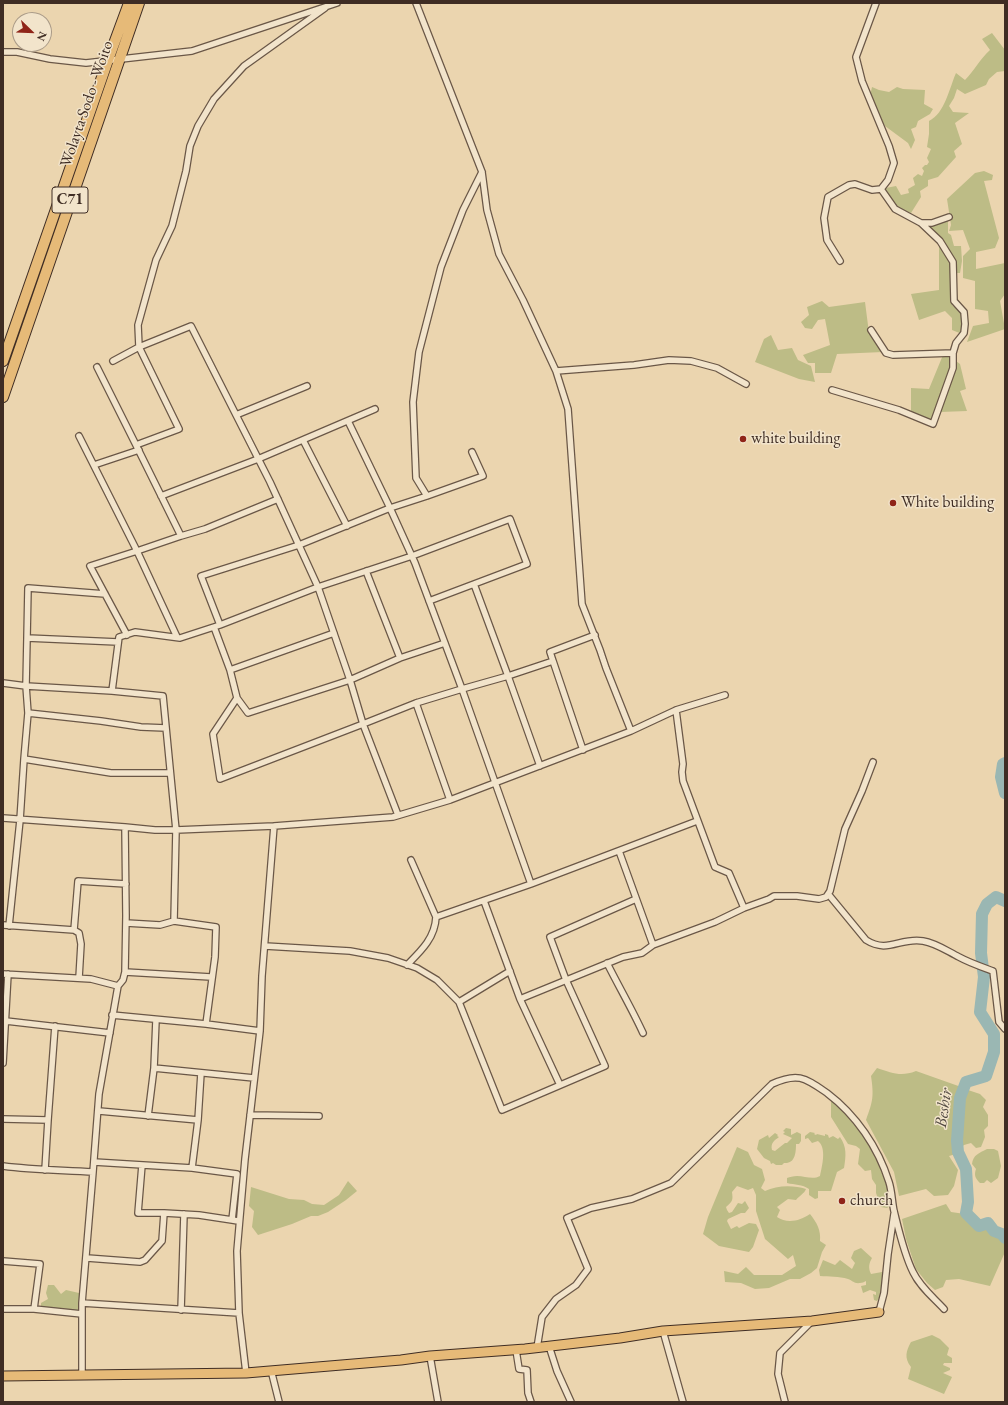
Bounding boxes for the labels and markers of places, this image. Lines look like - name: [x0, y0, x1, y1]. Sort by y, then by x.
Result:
- place label: white building: [751, 429, 840, 449]
- marker: white building: [738, 434, 748, 444]
- place label: White building: [901, 493, 994, 513]
- marker: White building: [888, 498, 898, 508]
- place label: church: [850, 1191, 893, 1211]
- marker: church: [837, 1196, 847, 1206]

